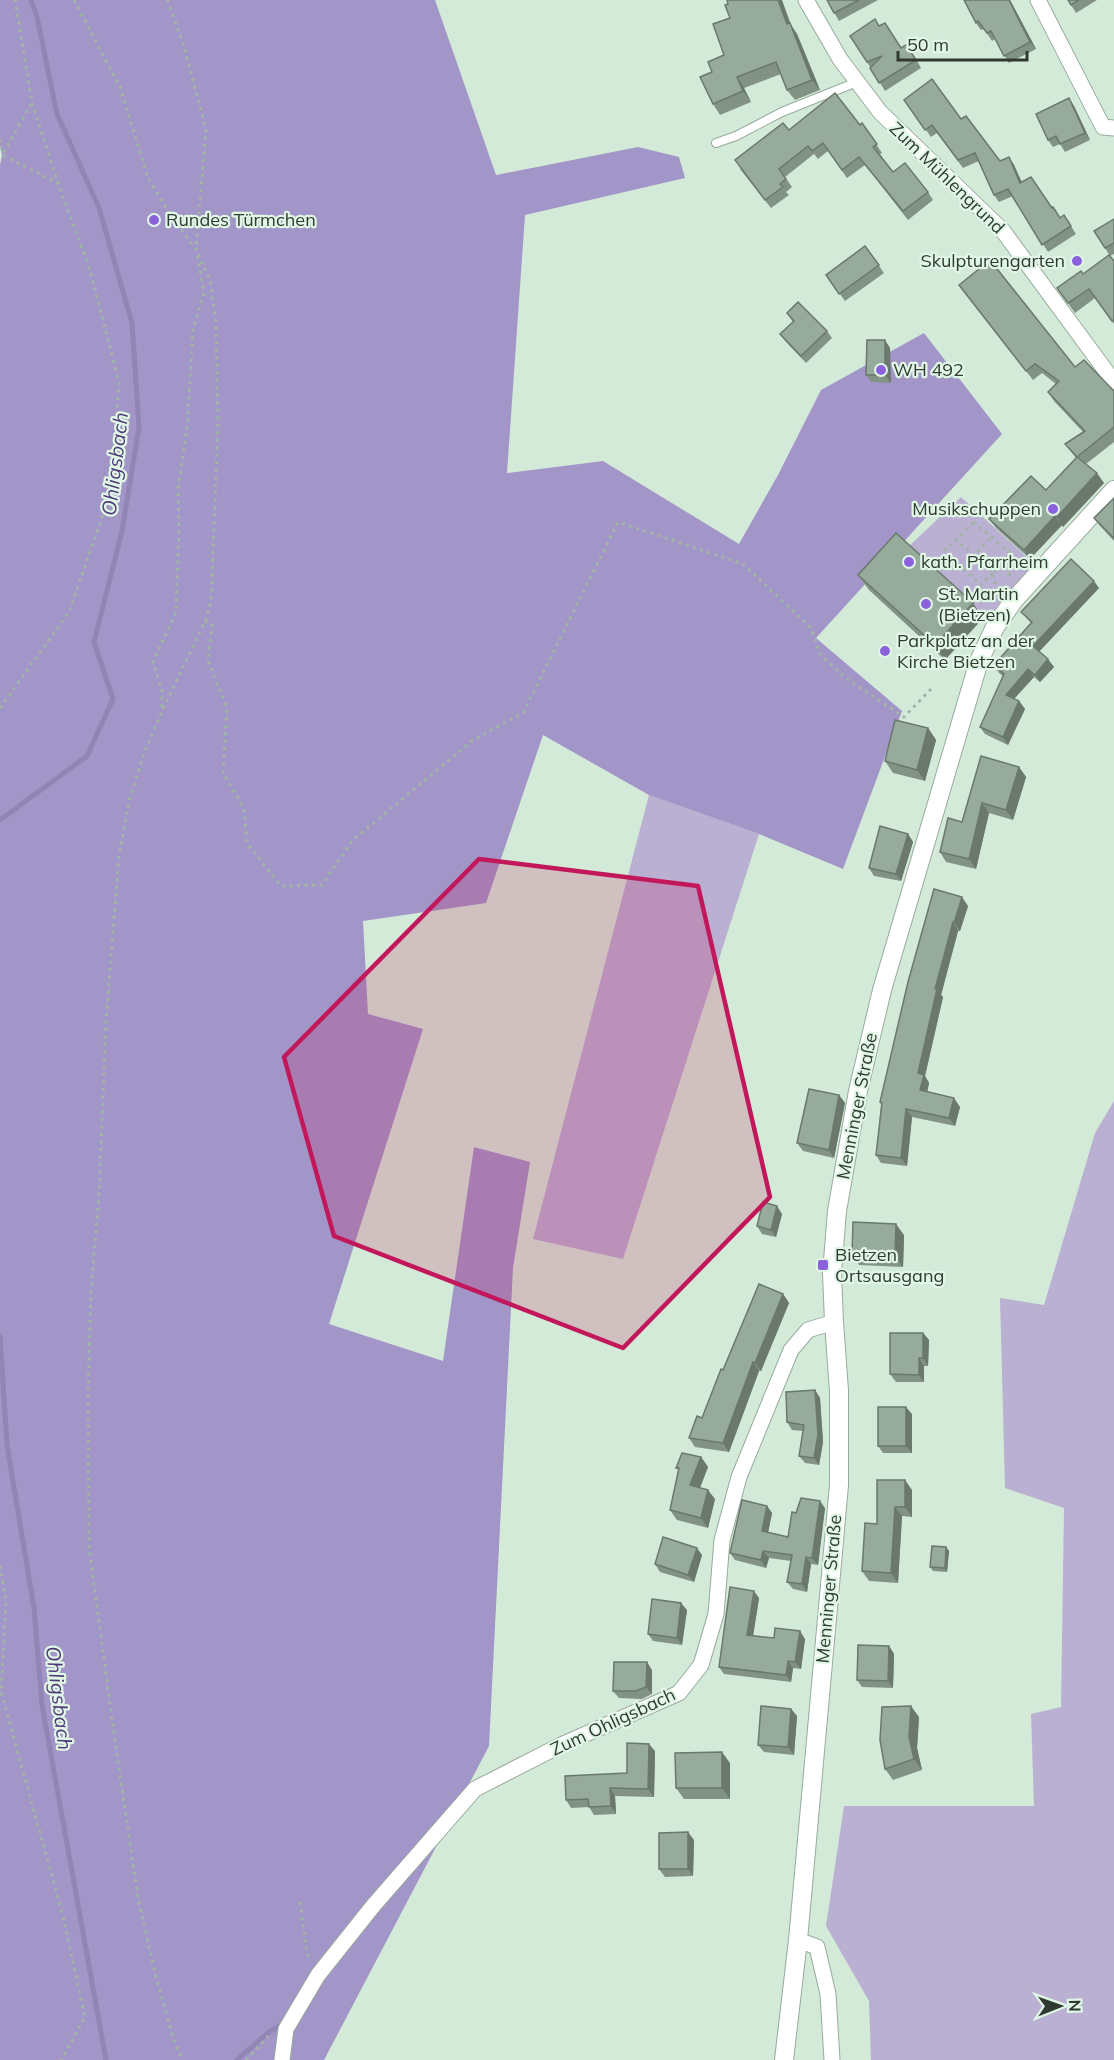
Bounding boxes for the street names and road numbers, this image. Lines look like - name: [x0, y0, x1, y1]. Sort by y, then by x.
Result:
- street label: Zum Mühlengrund: [885, 117, 1010, 239]
- street label: Menninger Straße: [831, 1031, 882, 1181]
- street label: Menninger Straße: [811, 1514, 846, 1664]
- street label: Zum Ohligsbach: [547, 1683, 679, 1761]

